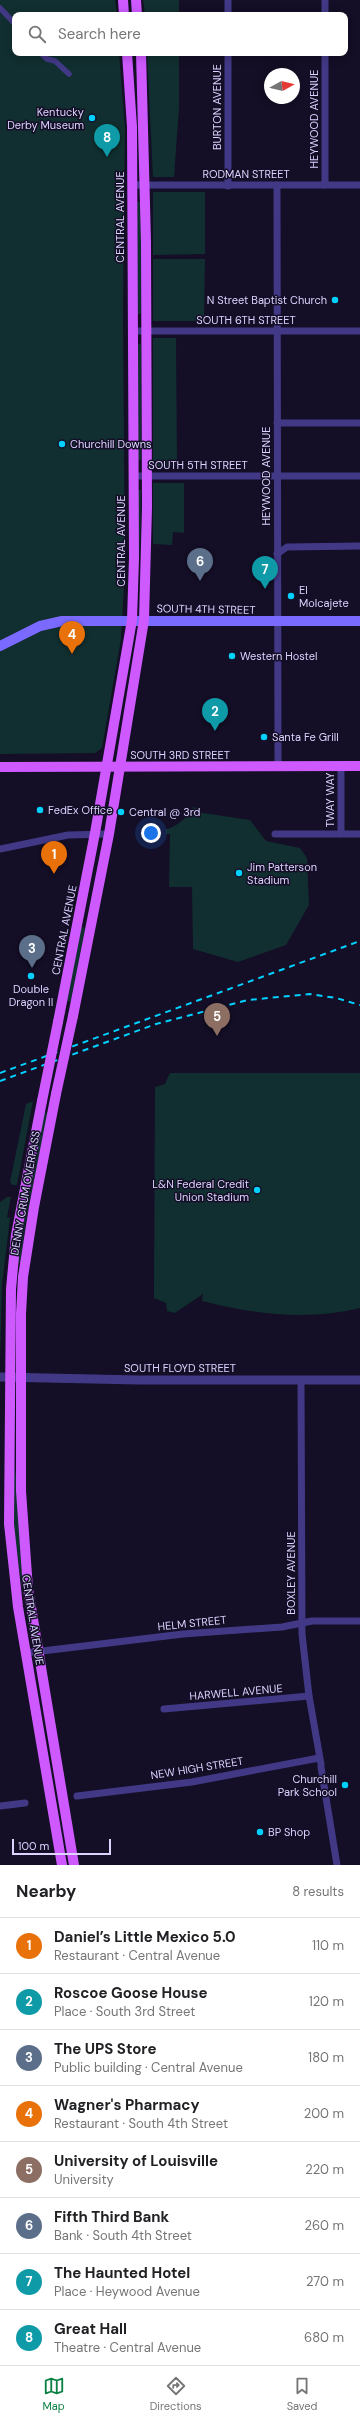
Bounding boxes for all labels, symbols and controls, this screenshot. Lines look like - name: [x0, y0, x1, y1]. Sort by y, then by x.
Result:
- search box: [12, 12, 348, 56]
- icon: search: [26, 23, 48, 45]
- text: Search here: [58, 24, 141, 44]
- street label: BURTON AVENUE: [210, 64, 224, 150]
- north arrow: [264, 68, 300, 104]
- street label: HEYWOOD AVENUE: [307, 70, 321, 168]
- place label: Kentucky Derby Museum: [7, 105, 84, 132]
- marker: Kentucky Derby Museum: [87, 113, 97, 123]
- pin: 8: [94, 124, 120, 157]
- street label: RODMAN STREET: [202, 167, 290, 181]
- street label: CENTRAL AVENUE: [113, 171, 127, 263]
- place label: N Street Baptist Church: [207, 293, 327, 307]
- marker: N Street Baptist Church: [330, 295, 340, 305]
- street label: SOUTH 6TH STREET: [196, 313, 296, 327]
- street label: HEYWOOD AVENUE: [259, 427, 273, 525]
- place label: Churchill Downs: [70, 437, 152, 451]
- marker: Churchill Downs: [57, 439, 67, 449]
- street label: SOUTH 5TH STREET: [148, 458, 248, 472]
- street label: CENTRAL AVENUE: [114, 495, 128, 587]
- pin: 6: [187, 548, 213, 581]
- pin: 7: [252, 556, 278, 589]
- place label: El Molcajete: [299, 583, 349, 610]
- marker: El Molcajete: [286, 591, 296, 601]
- street label: SOUTH 4TH STREET: [156, 601, 256, 617]
- pin: 4: [59, 621, 85, 654]
- place label: Western Hostel: [240, 649, 317, 663]
- marker: Western Hostel: [227, 651, 237, 661]
- pin: 2: [202, 698, 228, 731]
- place label: Santa Fe Grill: [272, 730, 339, 744]
- marker: Santa Fe Grill: [259, 732, 269, 742]
- street label: SOUTH 3RD STREET: [130, 748, 230, 762]
- street label: TWAY WAY: [323, 772, 337, 827]
- place label: FedEx Office: [48, 803, 112, 817]
- marker: FedEx Office: [35, 805, 45, 815]
- place label: Central @ 3rd: [129, 805, 201, 819]
- marker: Central @ 3rd: [116, 807, 126, 817]
- your location: [141, 823, 161, 843]
- pin: 1: [41, 841, 67, 874]
- place label: Jim Patterson Stadium: [247, 860, 317, 887]
- marker: Jim Patterson Stadium: [234, 868, 244, 878]
- street label: CENTRAL AVENUE: [48, 884, 80, 976]
- pin: 3: [19, 935, 45, 968]
- marker: Double Dragon II: [26, 971, 36, 981]
- place label: Double Dragon II: [9, 982, 53, 1009]
- pin: 5: [204, 1003, 230, 1036]
- street label: DENNY CRUM OVERPASS: [7, 1130, 43, 1256]
- place label: L&N Federal Credit Union Stadium: [152, 1177, 249, 1204]
- marker: L&N Federal Credit Union Stadium: [252, 1185, 262, 1195]
- street label: SOUTH FLOYD STREET: [124, 1361, 236, 1375]
- street label: BOXLEY AVENUE: [284, 1531, 298, 1615]
- street label: CENTRAL AVENUE: [19, 1574, 47, 1666]
- street label: HELM STREET: [157, 1612, 227, 1634]
- street label: HARWELL AVENUE: [189, 1681, 283, 1703]
- street label: NEW HIGH STREET: [150, 1754, 244, 1782]
- place label: Churchill Park School: [278, 1772, 337, 1799]
- marker: Churchill Park School: [340, 1780, 350, 1790]
- place label: BP Shop: [268, 1825, 310, 1839]
- marker: BP Shop: [255, 1827, 265, 1837]
- scale bar: [12, 1837, 111, 1856]
- text: 100 m: [18, 1839, 49, 1853]
- text: Nearby: [16, 1880, 76, 1902]
- text: 8 results: [292, 1883, 344, 1900]
- text: Daniel’s Little Mexico 5.0: [54, 1927, 236, 1947]
- text: 1: [27, 1937, 31, 1954]
- text: 110 m: [312, 1937, 344, 1954]
- text: Restaurant · Central Avenue: [54, 1947, 220, 1964]
- text: Roscoe Goose House: [54, 1983, 208, 2003]
- text: 2: [25, 1993, 33, 2010]
- text: 120 m: [309, 1993, 344, 2010]
- text: Place · South 3rd Street: [54, 2003, 195, 2020]
- text: The UPS Store: [54, 2039, 156, 2059]
- text: 3: [25, 2049, 33, 2066]
- text: 180 m: [308, 2049, 344, 2066]
- text: Public building · Central Avenue: [54, 2059, 243, 2076]
- text: Wagner's Pharmacy: [54, 2095, 199, 2115]
- text: 4: [25, 2105, 33, 2122]
- text: 200 m: [304, 2105, 344, 2122]
- text: Restaurant · South 4th Street: [54, 2115, 228, 2132]
- text: University of Louisville: [54, 2151, 218, 2171]
- text: 5: [25, 2161, 33, 2178]
- text: 220 m: [305, 2161, 344, 2178]
- text: University: [54, 2171, 114, 2188]
- text: Fifth Third Bank: [54, 2207, 169, 2227]
- text: 6: [25, 2217, 33, 2234]
- text: 260 m: [304, 2217, 344, 2234]
- text: Bank · South 4th Street: [54, 2227, 192, 2244]
- text: The Haunted Hotel: [54, 2263, 190, 2283]
- text: 7: [26, 2273, 32, 2290]
- text: 270 m: [306, 2273, 344, 2290]
- text: Place · Heywood Avenue: [54, 2283, 200, 2300]
- text: Great Hall: [54, 2319, 127, 2339]
- text: 8: [25, 2329, 33, 2346]
- text: 680 m: [304, 2329, 344, 2346]
- text: Theatre · Central Avenue: [54, 2339, 201, 2356]
- tab: Map: [43, 2375, 65, 2413]
- tab: Directions: [150, 2375, 202, 2413]
- tab: Saved: [287, 2375, 317, 2413]

